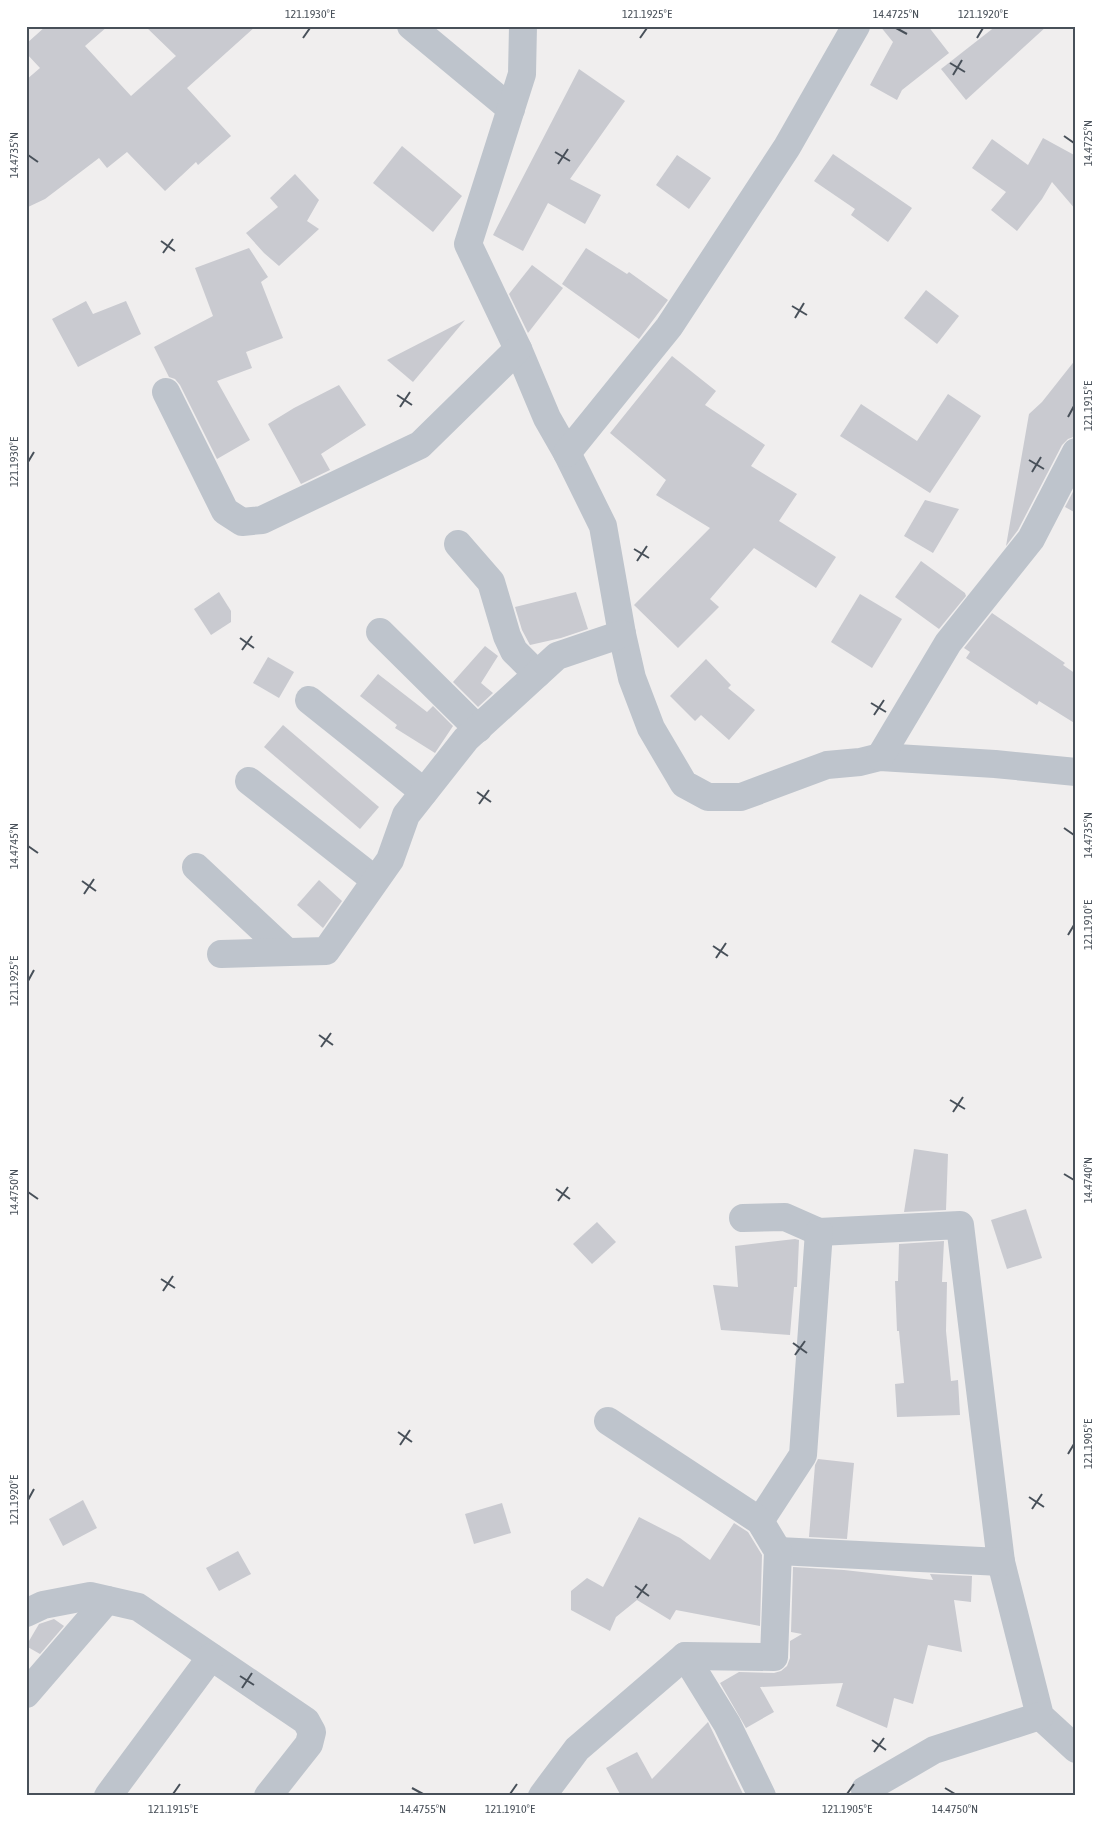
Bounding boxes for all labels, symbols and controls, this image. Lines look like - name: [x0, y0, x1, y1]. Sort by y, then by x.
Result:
- text: 121.1930°E: [285, 7, 335, 21]
- text: 121.1925°E: [622, 7, 672, 21]
- text: 14.4725°N: [873, 7, 919, 21]
- text: 121.1920°E: [958, 7, 1008, 21]
- text: 14.4725°N: [1081, 120, 1095, 166]
- text: 14.4735°N: [7, 132, 21, 178]
- text: 121.1915°E: [1081, 381, 1095, 431]
- text: 121.1930°E: [7, 437, 21, 487]
- text: 14.4735°N: [1081, 812, 1095, 858]
- text: 14.4745°N: [7, 823, 21, 869]
- text: 121.1910°E: [1081, 900, 1095, 950]
- text: 121.1925°E: [7, 956, 21, 1006]
- text: 14.4740°N: [1081, 1157, 1095, 1203]
- text: 14.4750°N: [7, 1169, 21, 1215]
- text: 121.1905°E: [1081, 1419, 1095, 1469]
- text: 121.1920°E: [7, 1475, 21, 1525]
- text: 121.1915°E: [148, 1802, 198, 1816]
- text: 14.4755°N: [400, 1802, 446, 1816]
- text: 121.1910°E: [485, 1802, 535, 1816]
- text: 121.1905°E: [822, 1802, 872, 1816]
- text: 14.4750°N: [932, 1802, 978, 1816]

